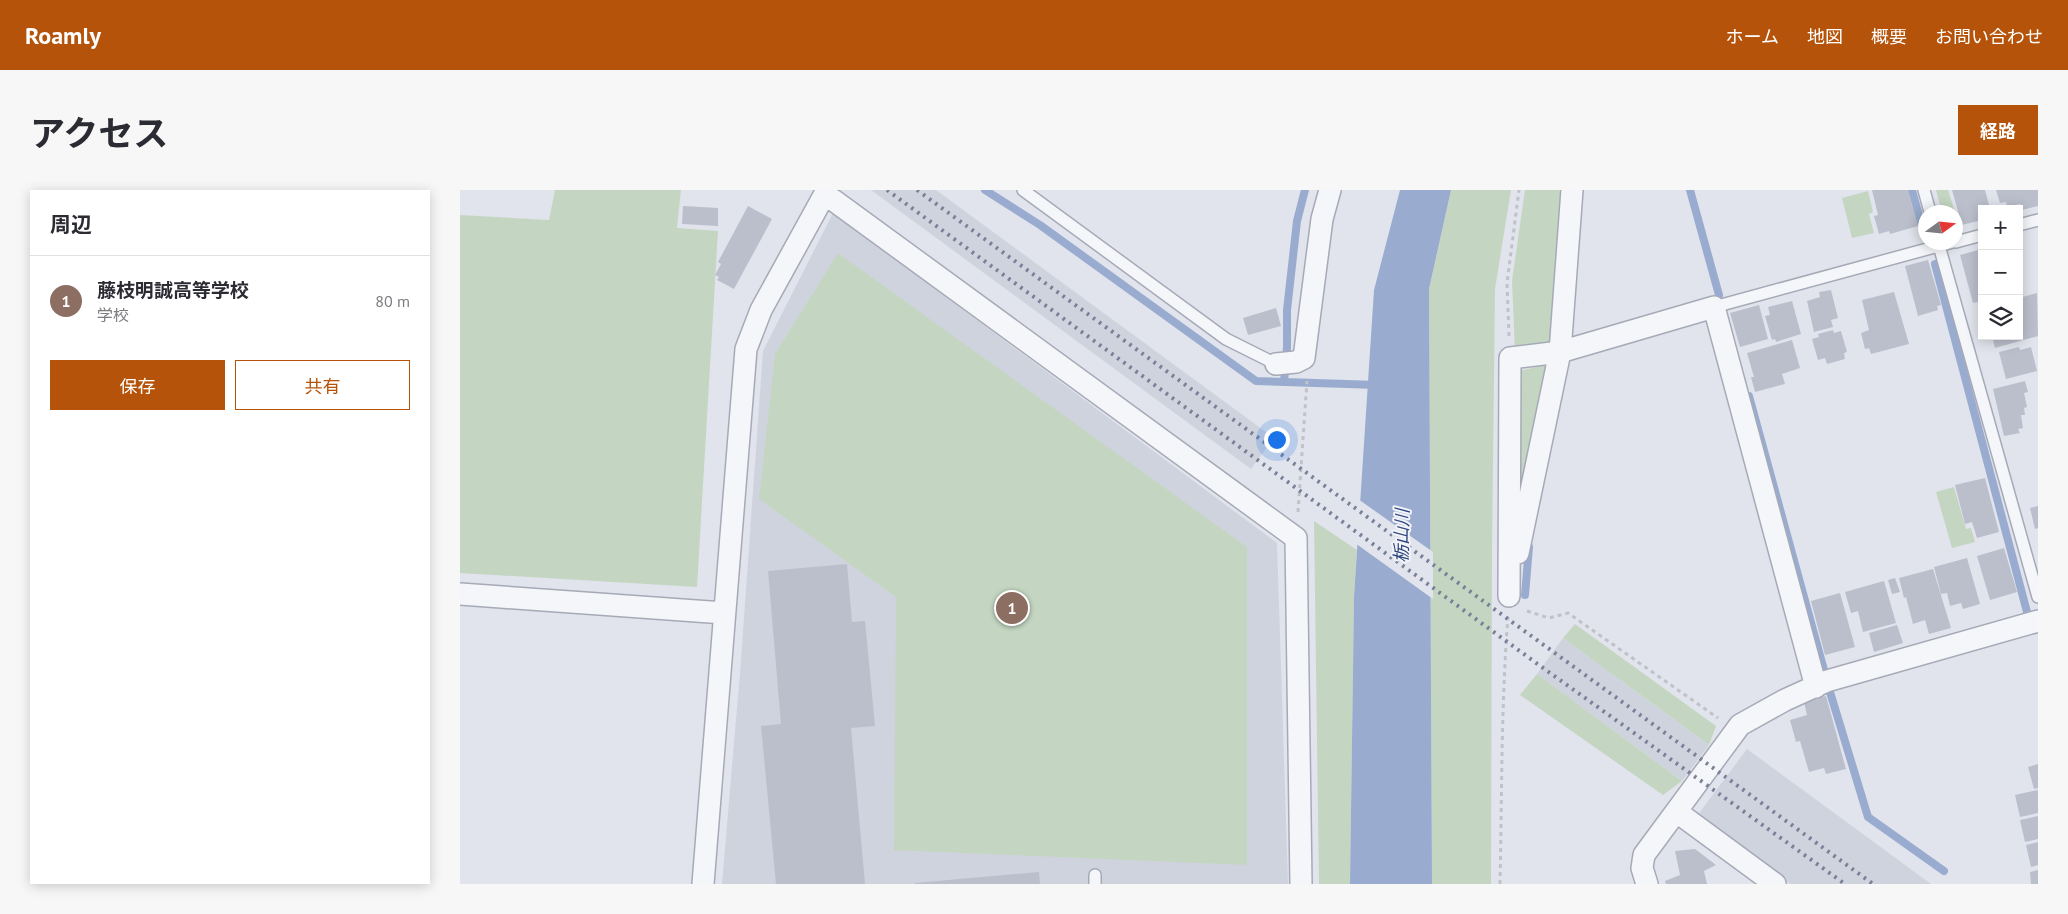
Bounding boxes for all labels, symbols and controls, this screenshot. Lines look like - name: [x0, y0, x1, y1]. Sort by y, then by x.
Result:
- text: Roamly: [25, 20, 101, 51]
- text: ホーム: [1726, 25, 1779, 48]
- text: 地図: [1807, 25, 1843, 48]
- text: 概要: [1871, 25, 1907, 48]
- text: お問い合わせ: [1935, 25, 2043, 48]
- button: 経路: [1958, 105, 2038, 155]
- text: アクセス: [30, 110, 168, 156]
- north arrow: [1918, 205, 1963, 250]
- map controls: [1978, 205, 2023, 340]
- button: +: [1978, 205, 2023, 250]
- text: 周辺: [50, 211, 92, 238]
- button: −: [1978, 250, 2023, 295]
- text: 藤枝明誠高等学校: [97, 278, 249, 302]
- text: 1: [61, 291, 71, 311]
- text: 80 m: [375, 291, 410, 311]
- button: layers: [1978, 295, 2023, 340]
- text: 学校: [97, 305, 129, 325]
- button: 保存: [50, 360, 225, 410]
- button: 共有: [235, 360, 410, 410]
- your location: [1264, 427, 1290, 453]
- water label: 栃山川: [1390, 507, 1414, 563]
- pin: 1: [996, 589, 1028, 627]

